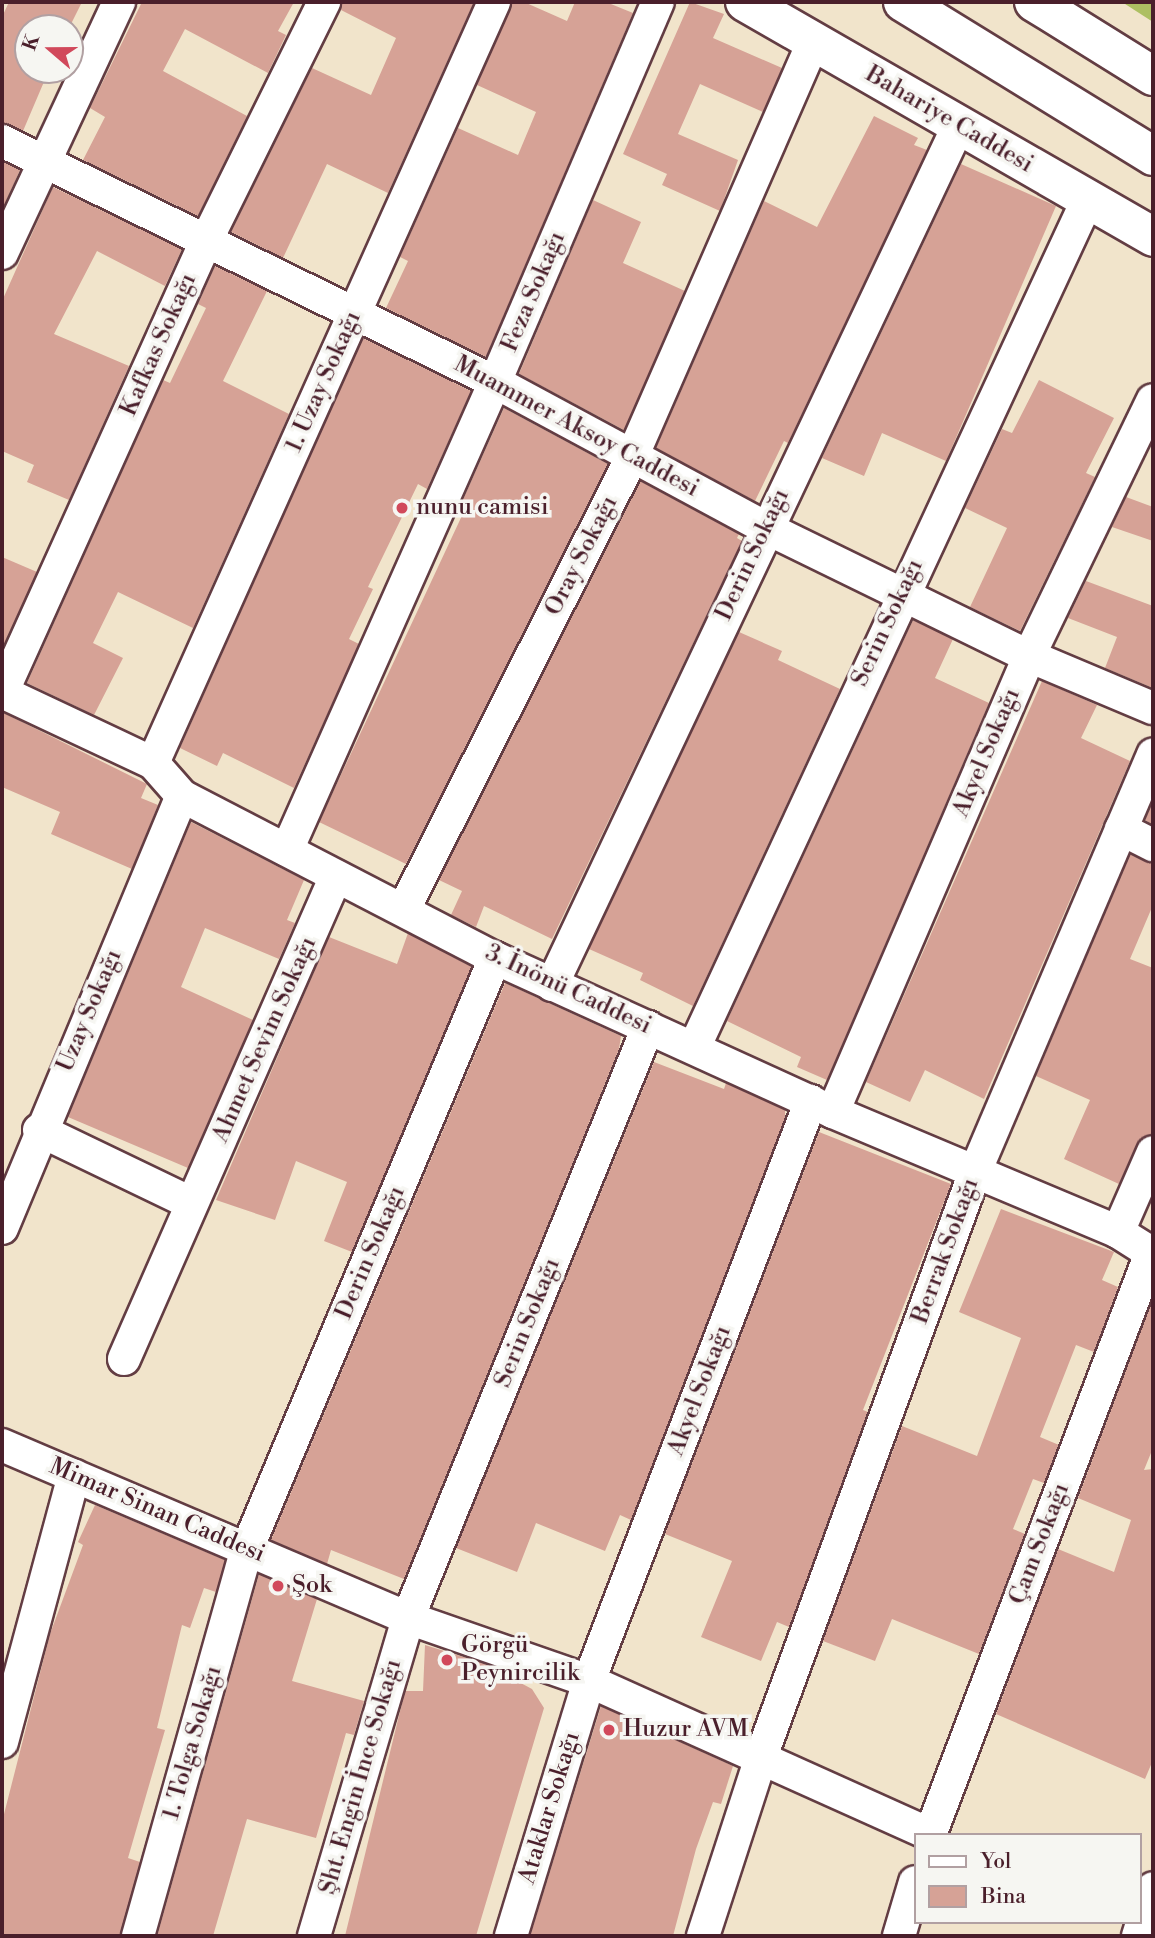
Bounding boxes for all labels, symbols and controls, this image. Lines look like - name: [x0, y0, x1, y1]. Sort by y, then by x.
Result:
- north arrow: [14, 14, 84, 84]
- text: K: [17, 31, 45, 54]
- street label: Bahariye Caddesi: [860, 60, 1038, 180]
- street label: Feza Sokağı: [496, 227, 572, 357]
- street label: Kafkas Sokağı: [115, 269, 203, 421]
- street label: 1. Uzay Sokağı: [280, 307, 368, 457]
- street label: Muammer Aksoy Caddesi: [449, 350, 703, 504]
- street label: Derin Sokağı: [710, 485, 796, 625]
- street label: Oray Sokağı: [540, 491, 624, 621]
- place label: nunu camisi: [416, 494, 549, 522]
- marker: nunu camisi: [394, 500, 410, 516]
- street label: Serin Sokağı: [846, 555, 930, 691]
- street label: Akyel Sokağı: [947, 684, 1027, 822]
- street label: Ahmet Sevim Sokağı: [207, 933, 323, 1147]
- street label: 3. İnönü Caddesi: [480, 939, 656, 1041]
- street label: Uzay Sokağı: [51, 945, 129, 1077]
- street label: Berrak Sokağı: [906, 1174, 986, 1328]
- street label: Derin Sokağı: [330, 1182, 412, 1324]
- street label: Serin Sokağı: [489, 1254, 567, 1392]
- street label: Akyel Sokağı: [662, 1322, 738, 1460]
- street label: Mimar Sinan Caddesi: [45, 1453, 269, 1569]
- street label: Çam Sokağı: [1004, 1479, 1076, 1609]
- place label: Şok: [292, 1572, 332, 1600]
- marker: Şok: [270, 1578, 286, 1594]
- place label: Görgü Peynircilik: [461, 1632, 579, 1688]
- marker: Görgü Peynircilik: [439, 1652, 455, 1668]
- street label: Şht. Engin İnce Sokağı: [314, 1656, 408, 1898]
- street label: 1. Tolga Sokağı: [157, 1663, 229, 1823]
- place label: Huzur AVM: [623, 1716, 749, 1744]
- marker: Huzur AVM: [601, 1722, 617, 1738]
- street label: Ataklar Sokağı: [513, 1728, 587, 1888]
- legend: [914, 1833, 1141, 1924]
- text: Yol: [981, 1849, 1011, 1875]
- text: Bina: [981, 1884, 1026, 1910]

